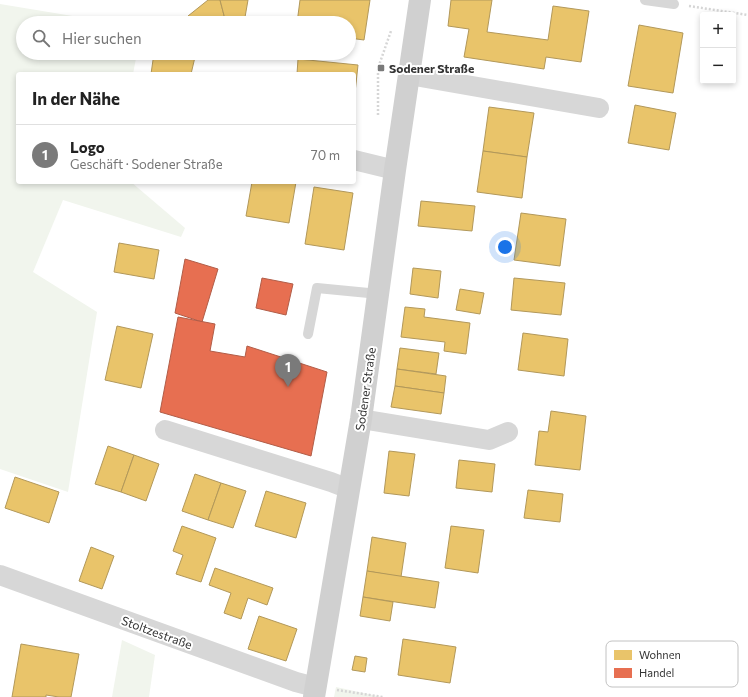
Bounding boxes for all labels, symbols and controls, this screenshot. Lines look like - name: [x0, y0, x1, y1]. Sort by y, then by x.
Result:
- map controls: [700, 12, 736, 84]
- button: +: [700, 12, 736, 48]
- search box: [16, 16, 356, 60]
- icon: search: [30, 27, 52, 49]
- text: Hier suchen: [62, 29, 142, 47]
- button: −: [700, 48, 736, 84]
- place label: Sodener Straße: [389, 61, 474, 75]
- marker: Sodener Straße: [376, 63, 386, 73]
- text: In der Nähe: [32, 88, 120, 109]
- text: Logo: [70, 138, 105, 156]
- text: 1: [42, 147, 48, 163]
- text: 70 m: [311, 147, 340, 163]
- text: Geschäft · Sodener Straße: [70, 156, 223, 172]
- your location: [495, 237, 515, 257]
- street label: Sodener Straße: [352, 346, 378, 432]
- pin: 1: [275, 354, 301, 387]
- street label: Stoltzestraße: [120, 613, 194, 651]
- legend: [606, 641, 738, 687]
- text: Wohnen: [639, 648, 681, 661]
- text: Handel: [639, 666, 674, 679]

